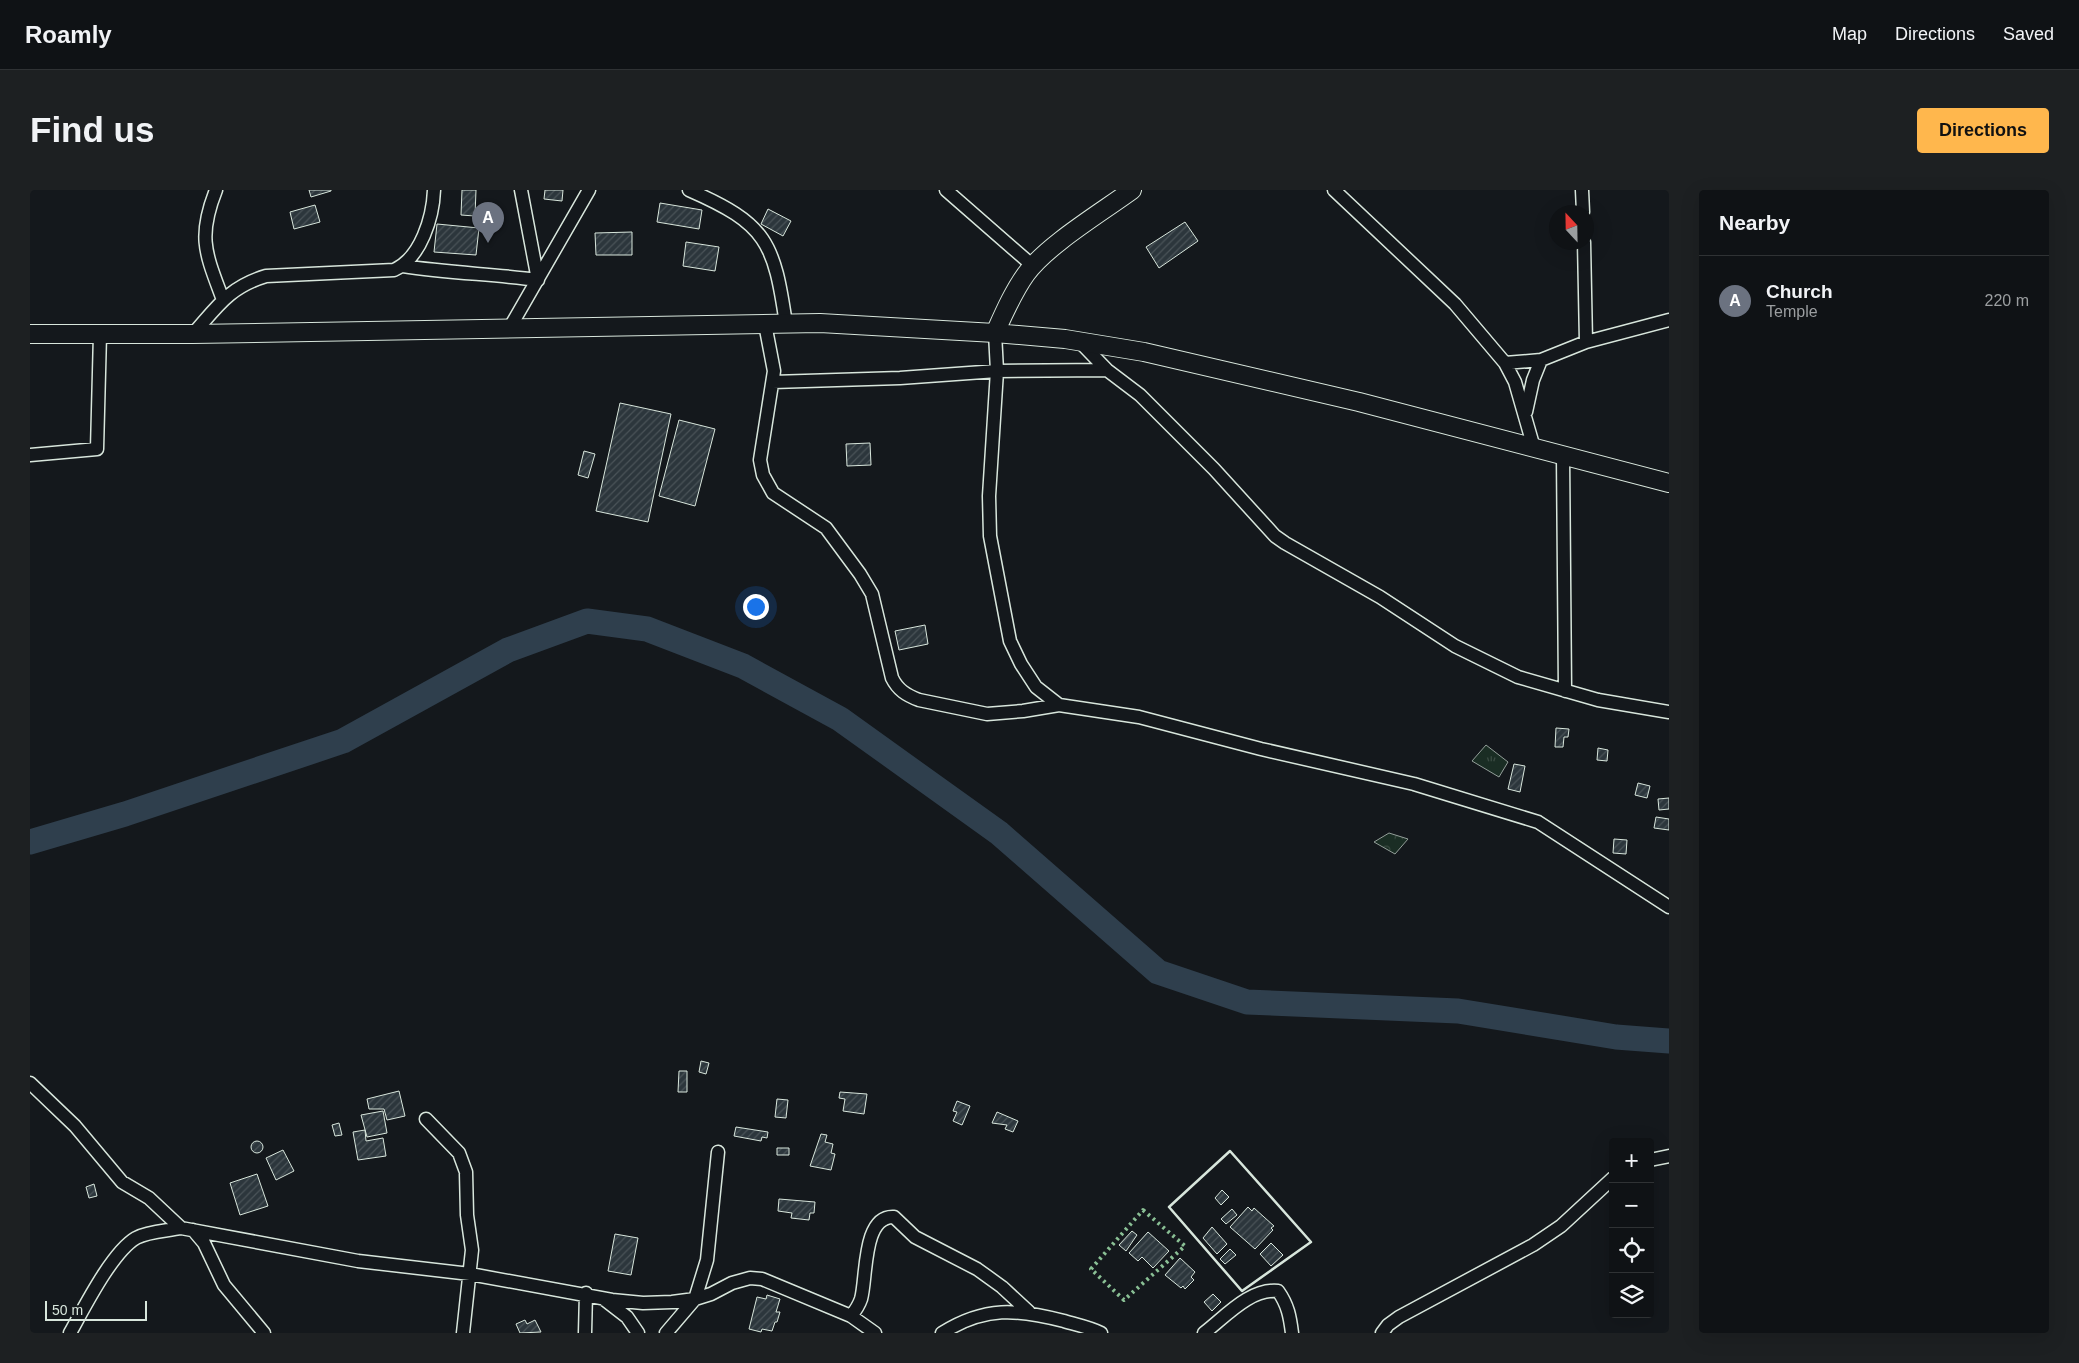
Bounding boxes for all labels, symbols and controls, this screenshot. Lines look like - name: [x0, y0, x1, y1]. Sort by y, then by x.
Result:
- text: Roamly: [25, 21, 112, 48]
- text: Map: [1832, 24, 1867, 44]
- text: Directions: [1895, 24, 1975, 44]
- text: Saved: [2003, 24, 2054, 44]
- button: Directions: [1917, 108, 2049, 153]
- text: Find us: [30, 110, 154, 149]
- pin: A: [472, 202, 504, 243]
- north arrow: [1549, 205, 1594, 250]
- text: Nearby: [1719, 211, 1790, 234]
- text: Church: [1766, 281, 1833, 302]
- text: A: [1729, 292, 1741, 309]
- text: 220 m: [1985, 292, 2029, 309]
- text: Temple: [1766, 303, 1818, 320]
- your location: [743, 594, 769, 620]
- map controls: [1609, 1138, 1654, 1318]
- button: +: [1609, 1138, 1654, 1183]
- button: −: [1609, 1183, 1654, 1228]
- button: locate: [1609, 1228, 1654, 1273]
- button: layers: [1609, 1273, 1654, 1318]
- scale bar: [45, 1298, 148, 1321]
- text: 50 m: [52, 1302, 83, 1318]

